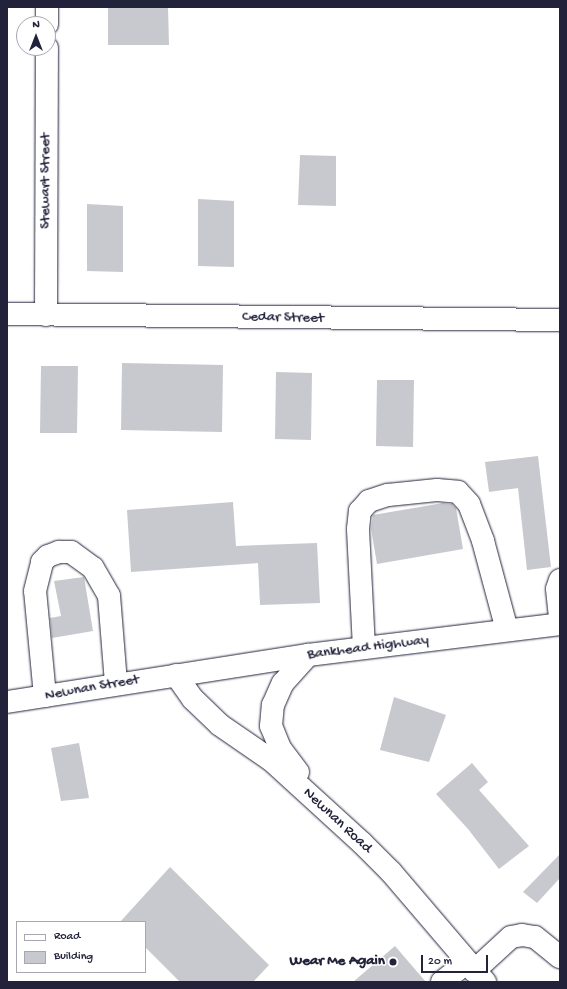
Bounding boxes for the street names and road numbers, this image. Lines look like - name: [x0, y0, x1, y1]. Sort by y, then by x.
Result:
- street label: Stewart Street: [37, 133, 55, 229]
- street label: Cedar Street: [242, 308, 324, 328]
- street label: Bankhead Highway: [306, 632, 430, 664]
- street label: Newnan Street: [44, 671, 140, 705]
- street label: Newnan Road: [299, 784, 375, 858]

